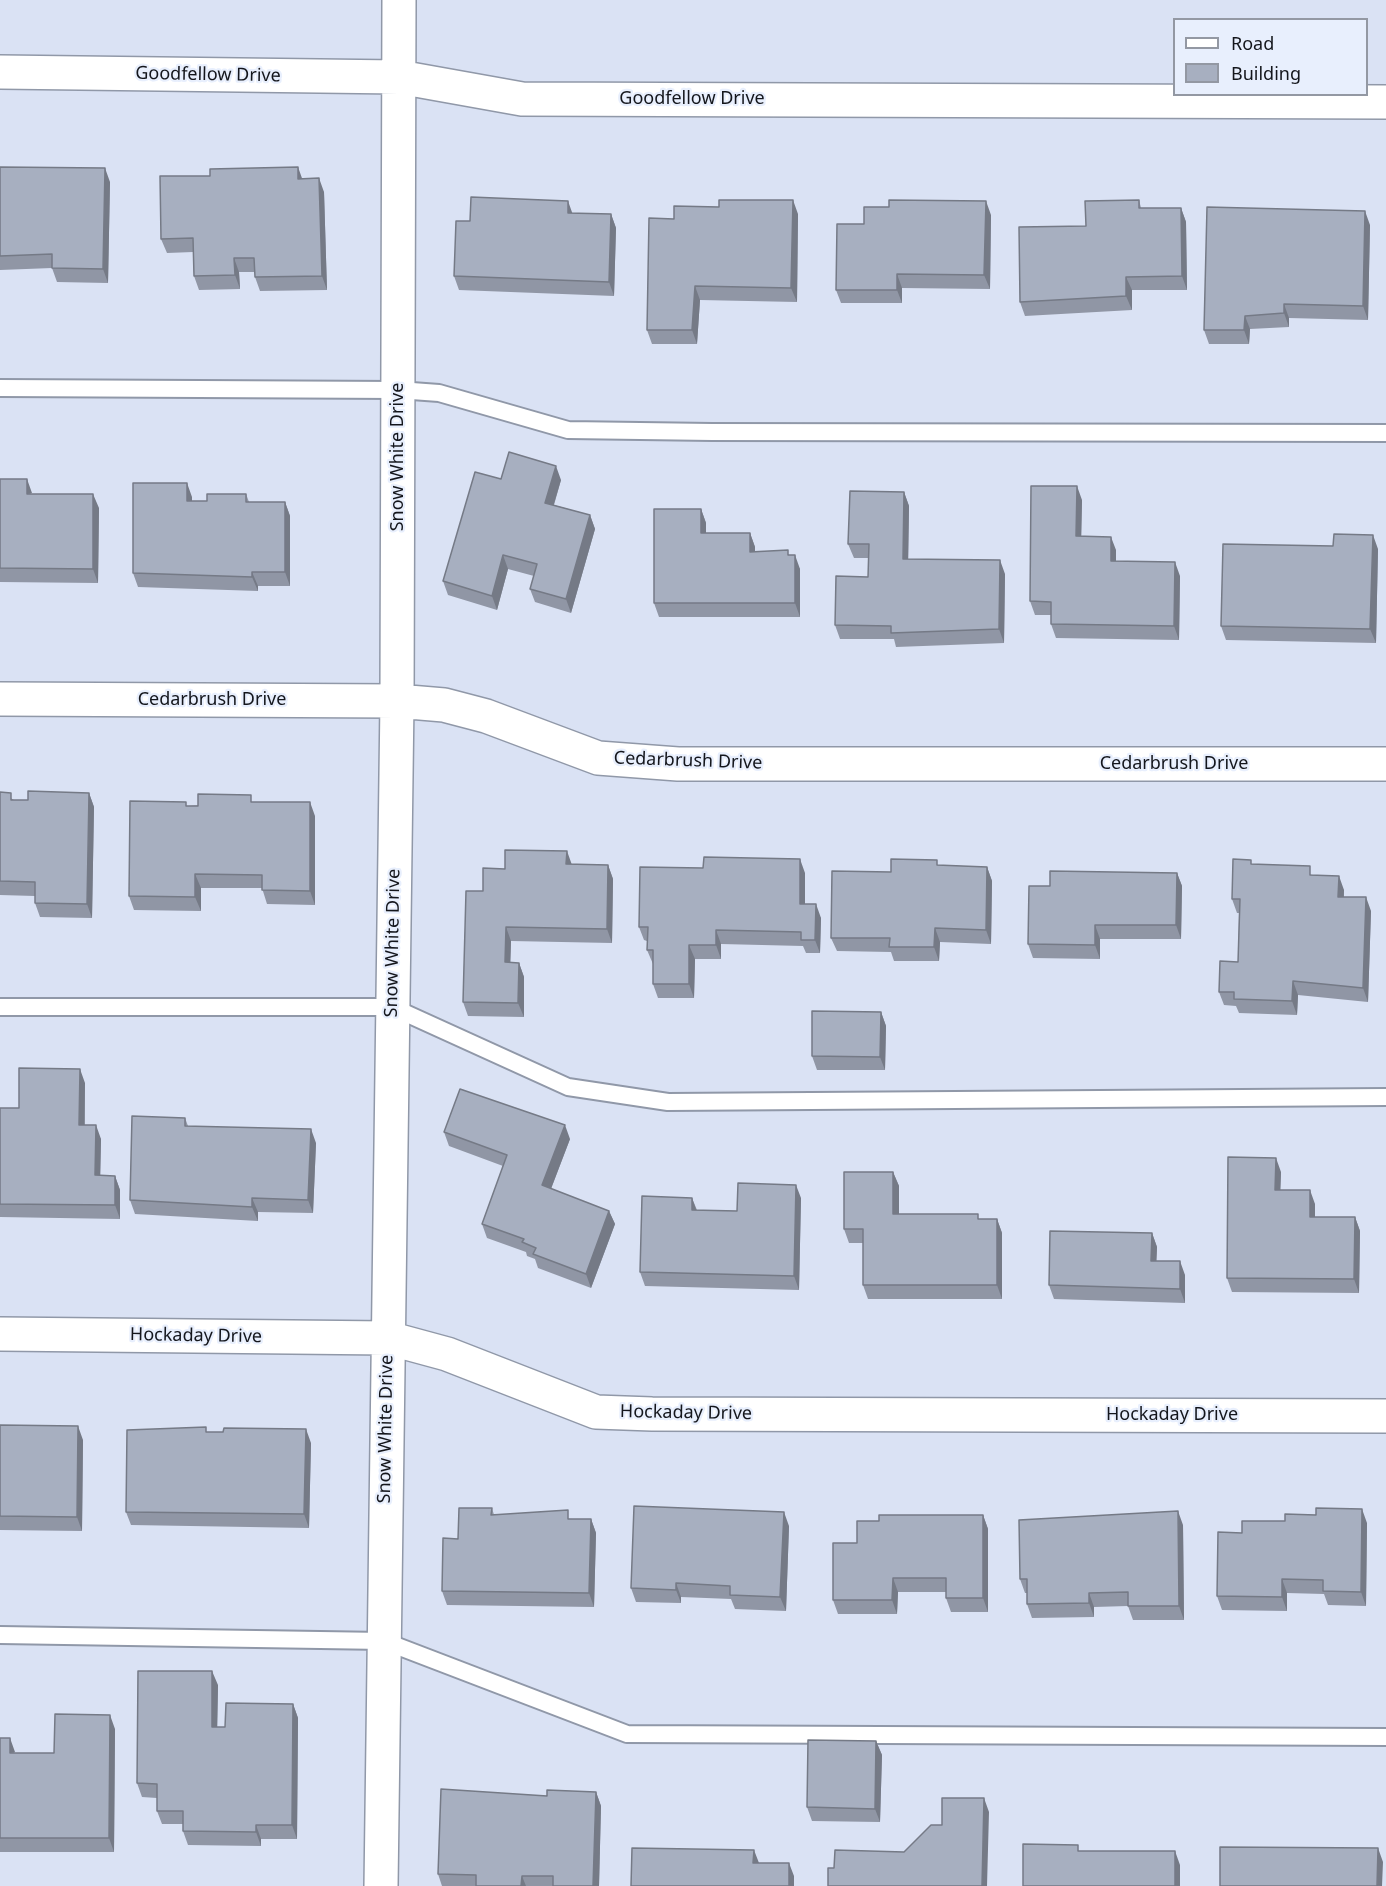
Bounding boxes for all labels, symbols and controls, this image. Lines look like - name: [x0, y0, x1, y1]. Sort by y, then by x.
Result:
- legend: [1173, 18, 1368, 96]
- text: Road: [1231, 31, 1274, 55]
- text: Building: [1231, 61, 1301, 85]
- street label: Goodfellow Drive: [135, 63, 281, 87]
- street label: Goodfellow Drive: [619, 88, 765, 110]
- street label: Snow White Drive: [387, 383, 409, 531]
- street label: Cedarbrush Drive: [138, 689, 286, 711]
- street label: Cedarbrush Drive: [613, 748, 763, 774]
- street label: Cedarbrush Drive: [1100, 753, 1248, 775]
- street label: Snow White Drive: [381, 868, 405, 1018]
- street label: Hockaday Drive: [130, 1324, 262, 1348]
- street label: Snow White Drive: [374, 1354, 398, 1504]
- street label: Hockaday Drive: [620, 1401, 752, 1425]
- street label: Hockaday Drive: [1106, 1404, 1238, 1426]

